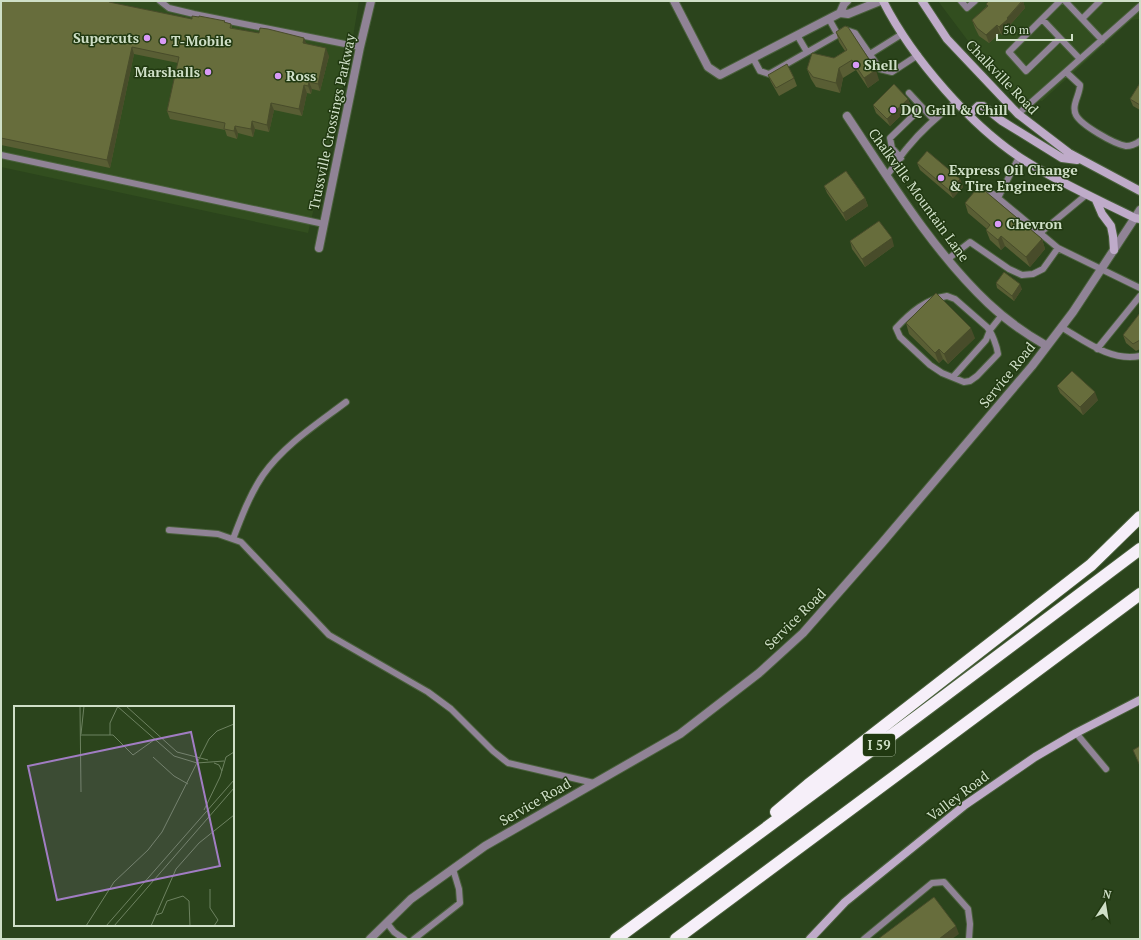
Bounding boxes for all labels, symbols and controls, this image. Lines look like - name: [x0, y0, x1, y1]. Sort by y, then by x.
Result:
- scale bar: [997, 16, 1072, 42]
- text: 50 m: [1003, 22, 1030, 37]
- place label: Supercuts: [73, 28, 139, 47]
- place label: T-Mobile: [171, 31, 232, 50]
- street label: Trussville Crossings Parkway: [304, 31, 360, 212]
- marker: Supercuts: [142, 33, 152, 43]
- street label: Chalkville Road: [962, 35, 1043, 118]
- marker: T-Mobile: [158, 36, 168, 46]
- place label: Shell: [864, 55, 898, 74]
- marker: Shell: [851, 60, 861, 70]
- place label: Marshalls: [134, 62, 200, 81]
- place label: Ross: [286, 66, 316, 85]
- marker: Marshalls: [203, 67, 213, 77]
- marker: Ross: [273, 71, 283, 81]
- place label: DQ Grill & Chill: [901, 100, 1008, 119]
- marker: DQ Grill & Chill: [888, 105, 898, 115]
- street label: Chalkville Mountain Lane: [865, 124, 974, 265]
- place label: Express Oil Change & Tire Engineers: [949, 160, 1078, 195]
- marker: Express Oil Change & Tire Engineers: [936, 173, 946, 183]
- place label: Chevron: [1006, 214, 1062, 233]
- marker: Chevron: [993, 219, 1003, 229]
- street label: Service Road: [974, 338, 1039, 412]
- street label: Service Road: [760, 584, 830, 653]
- inset map: [14, 706, 234, 926]
- road number: I 59: [863, 734, 895, 756]
- street label: Valley Road: [923, 766, 993, 825]
- street label: Service Road: [496, 773, 574, 830]
- north arrow: [1085, 884, 1125, 924]
- text: N: [1102, 887, 1113, 902]

